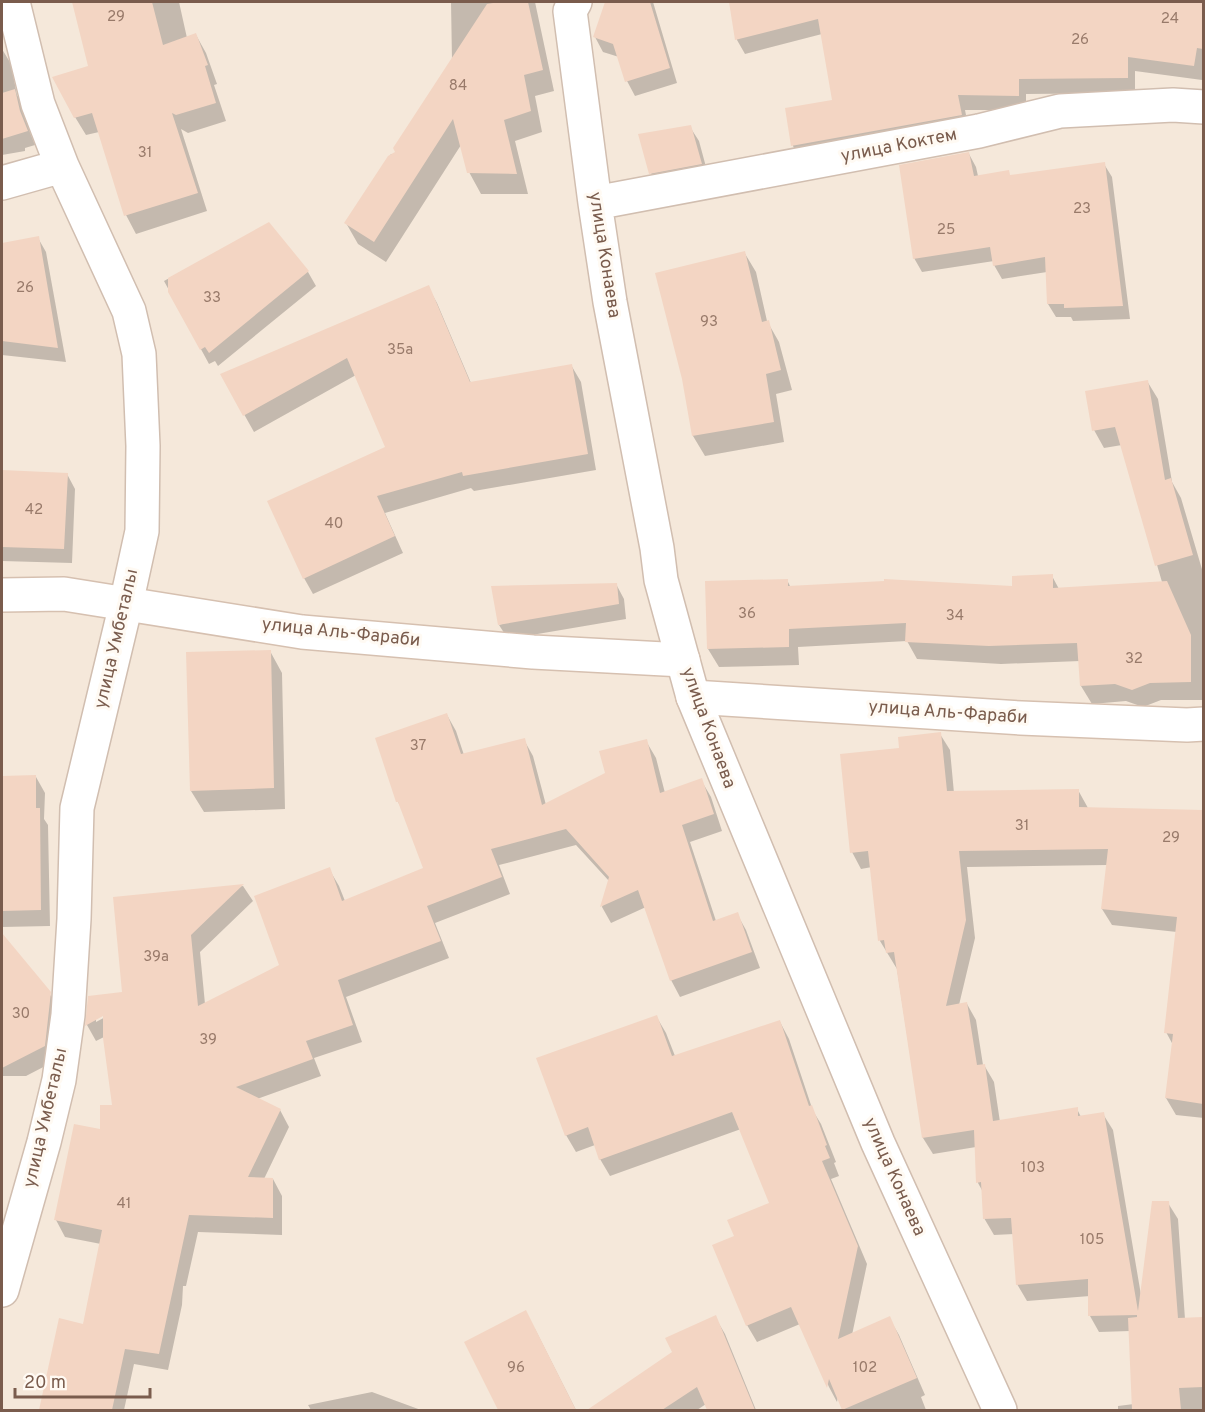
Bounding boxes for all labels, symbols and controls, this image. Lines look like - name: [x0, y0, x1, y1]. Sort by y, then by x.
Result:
- house number: 29: [107, 8, 125, 27]
- house number: 24: [1161, 10, 1179, 29]
- house number: 26: [1071, 31, 1089, 50]
- house number: 84: [449, 77, 467, 96]
- street label: улица Коктем: [839, 123, 959, 169]
- house number: 31: [138, 144, 152, 163]
- street label: улица Конаева: [583, 190, 625, 320]
- house number: 23: [1073, 200, 1091, 219]
- house number: 25: [937, 221, 955, 240]
- house number: 26: [16, 279, 34, 298]
- house number: 33: [203, 289, 221, 308]
- house number: 93: [700, 313, 718, 332]
- house number: 35а: [387, 341, 413, 360]
- house number: 42: [25, 501, 43, 520]
- house number: 40: [325, 515, 343, 534]
- street label: улица Умбеталы: [90, 567, 144, 711]
- house number: 36: [738, 605, 756, 624]
- house number: 34: [946, 607, 964, 626]
- street label: улица Аль-Фараби: [260, 613, 422, 653]
- house number: 32: [1125, 650, 1143, 669]
- street label: улица Конаева: [675, 664, 741, 792]
- street label: улица Аль-Фараби: [868, 696, 1028, 730]
- house number: 37: [410, 737, 427, 756]
- house number: 31: [1015, 817, 1029, 836]
- house number: 29: [1162, 829, 1180, 848]
- house number: 39а: [143, 948, 169, 967]
- house number: 30: [12, 1005, 30, 1024]
- house number: 39: [199, 1031, 217, 1050]
- street label: улица Умбеталы: [19, 1046, 73, 1190]
- street label: улица Конаева: [858, 1114, 930, 1240]
- house number: 103: [1021, 1159, 1045, 1178]
- house number: 41: [117, 1195, 131, 1214]
- house number: 105: [1080, 1231, 1104, 1250]
- house number: 96: [507, 1359, 525, 1378]
- house number: 102: [853, 1359, 877, 1378]
- scale bar: [15, 1361, 150, 1399]
- text: 20 m: [24, 1372, 66, 1395]

